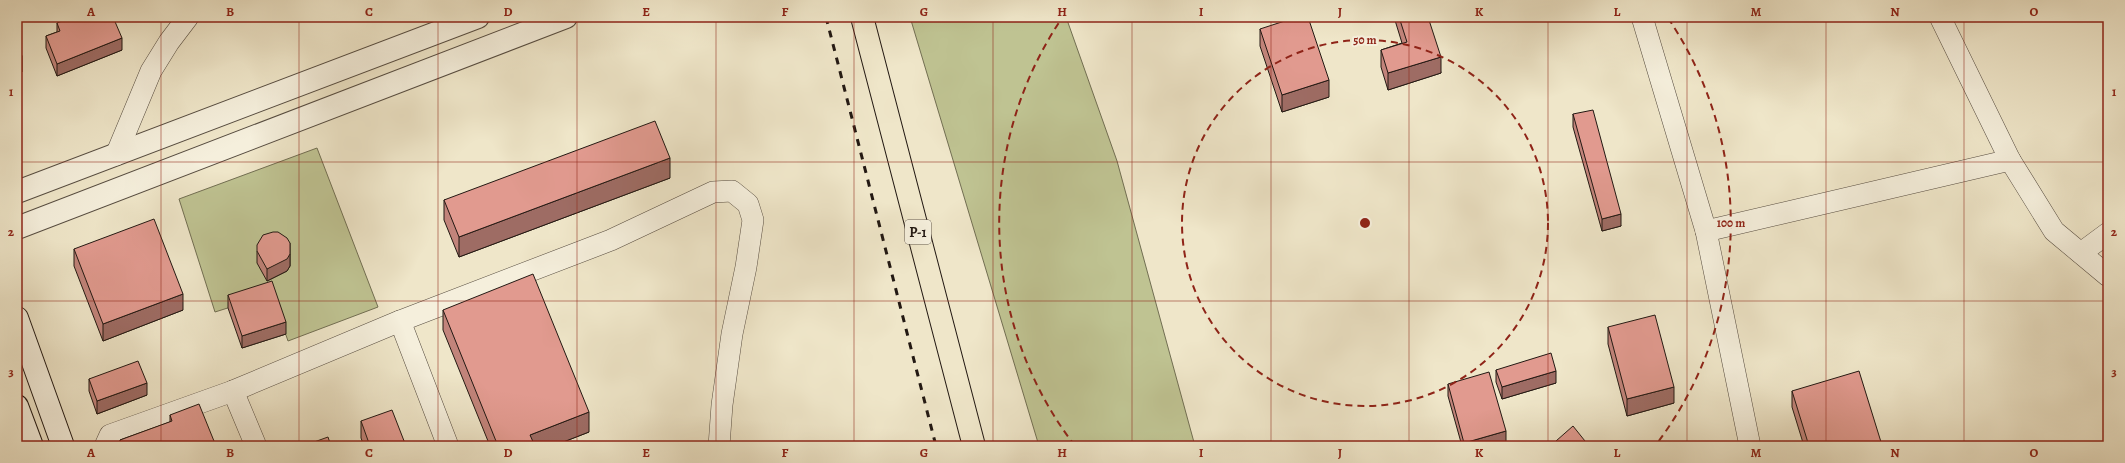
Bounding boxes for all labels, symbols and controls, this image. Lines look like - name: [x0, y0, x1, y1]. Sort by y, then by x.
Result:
- text: A: [86, 3, 96, 20]
- text: B: [226, 3, 234, 20]
- text: C: [365, 3, 373, 20]
- text: D: [503, 3, 513, 20]
- text: E: [642, 3, 650, 20]
- text: F: [782, 3, 789, 20]
- text: G: [920, 3, 928, 20]
- text: H: [1057, 3, 1067, 20]
- text: I: [1199, 3, 1204, 20]
- text: J: [1338, 3, 1342, 20]
- text: K: [1475, 3, 1484, 20]
- text: L: [1614, 3, 1621, 20]
- text: M: [1751, 3, 1762, 20]
- text: N: [1890, 3, 1900, 20]
- text: O: [2030, 3, 2039, 20]
- text: 50 m: [1353, 32, 1377, 48]
- text: 1: [9, 83, 14, 100]
- text: 1: [2112, 83, 2117, 100]
- text: 100 m: [1717, 215, 1745, 231]
- centre of rings: [1358, 216, 1372, 230]
- road number: P-1: [905, 220, 931, 244]
- text: 2: [8, 223, 15, 240]
- text: 2: [2111, 223, 2118, 240]
- text: 3: [8, 363, 14, 380]
- text: 3: [2111, 363, 2117, 380]
- text: A: [86, 444, 96, 461]
- text: B: [226, 444, 234, 461]
- text: C: [365, 444, 373, 461]
- text: D: [503, 444, 513, 461]
- text: E: [642, 444, 650, 461]
- text: F: [782, 444, 789, 461]
- text: G: [920, 444, 928, 461]
- text: H: [1057, 444, 1067, 461]
- text: I: [1199, 444, 1204, 461]
- text: J: [1338, 444, 1342, 461]
- text: K: [1475, 444, 1484, 461]
- text: L: [1614, 444, 1621, 461]
- text: M: [1751, 444, 1762, 461]
- text: N: [1890, 444, 1900, 461]
- text: O: [2030, 444, 2039, 461]

